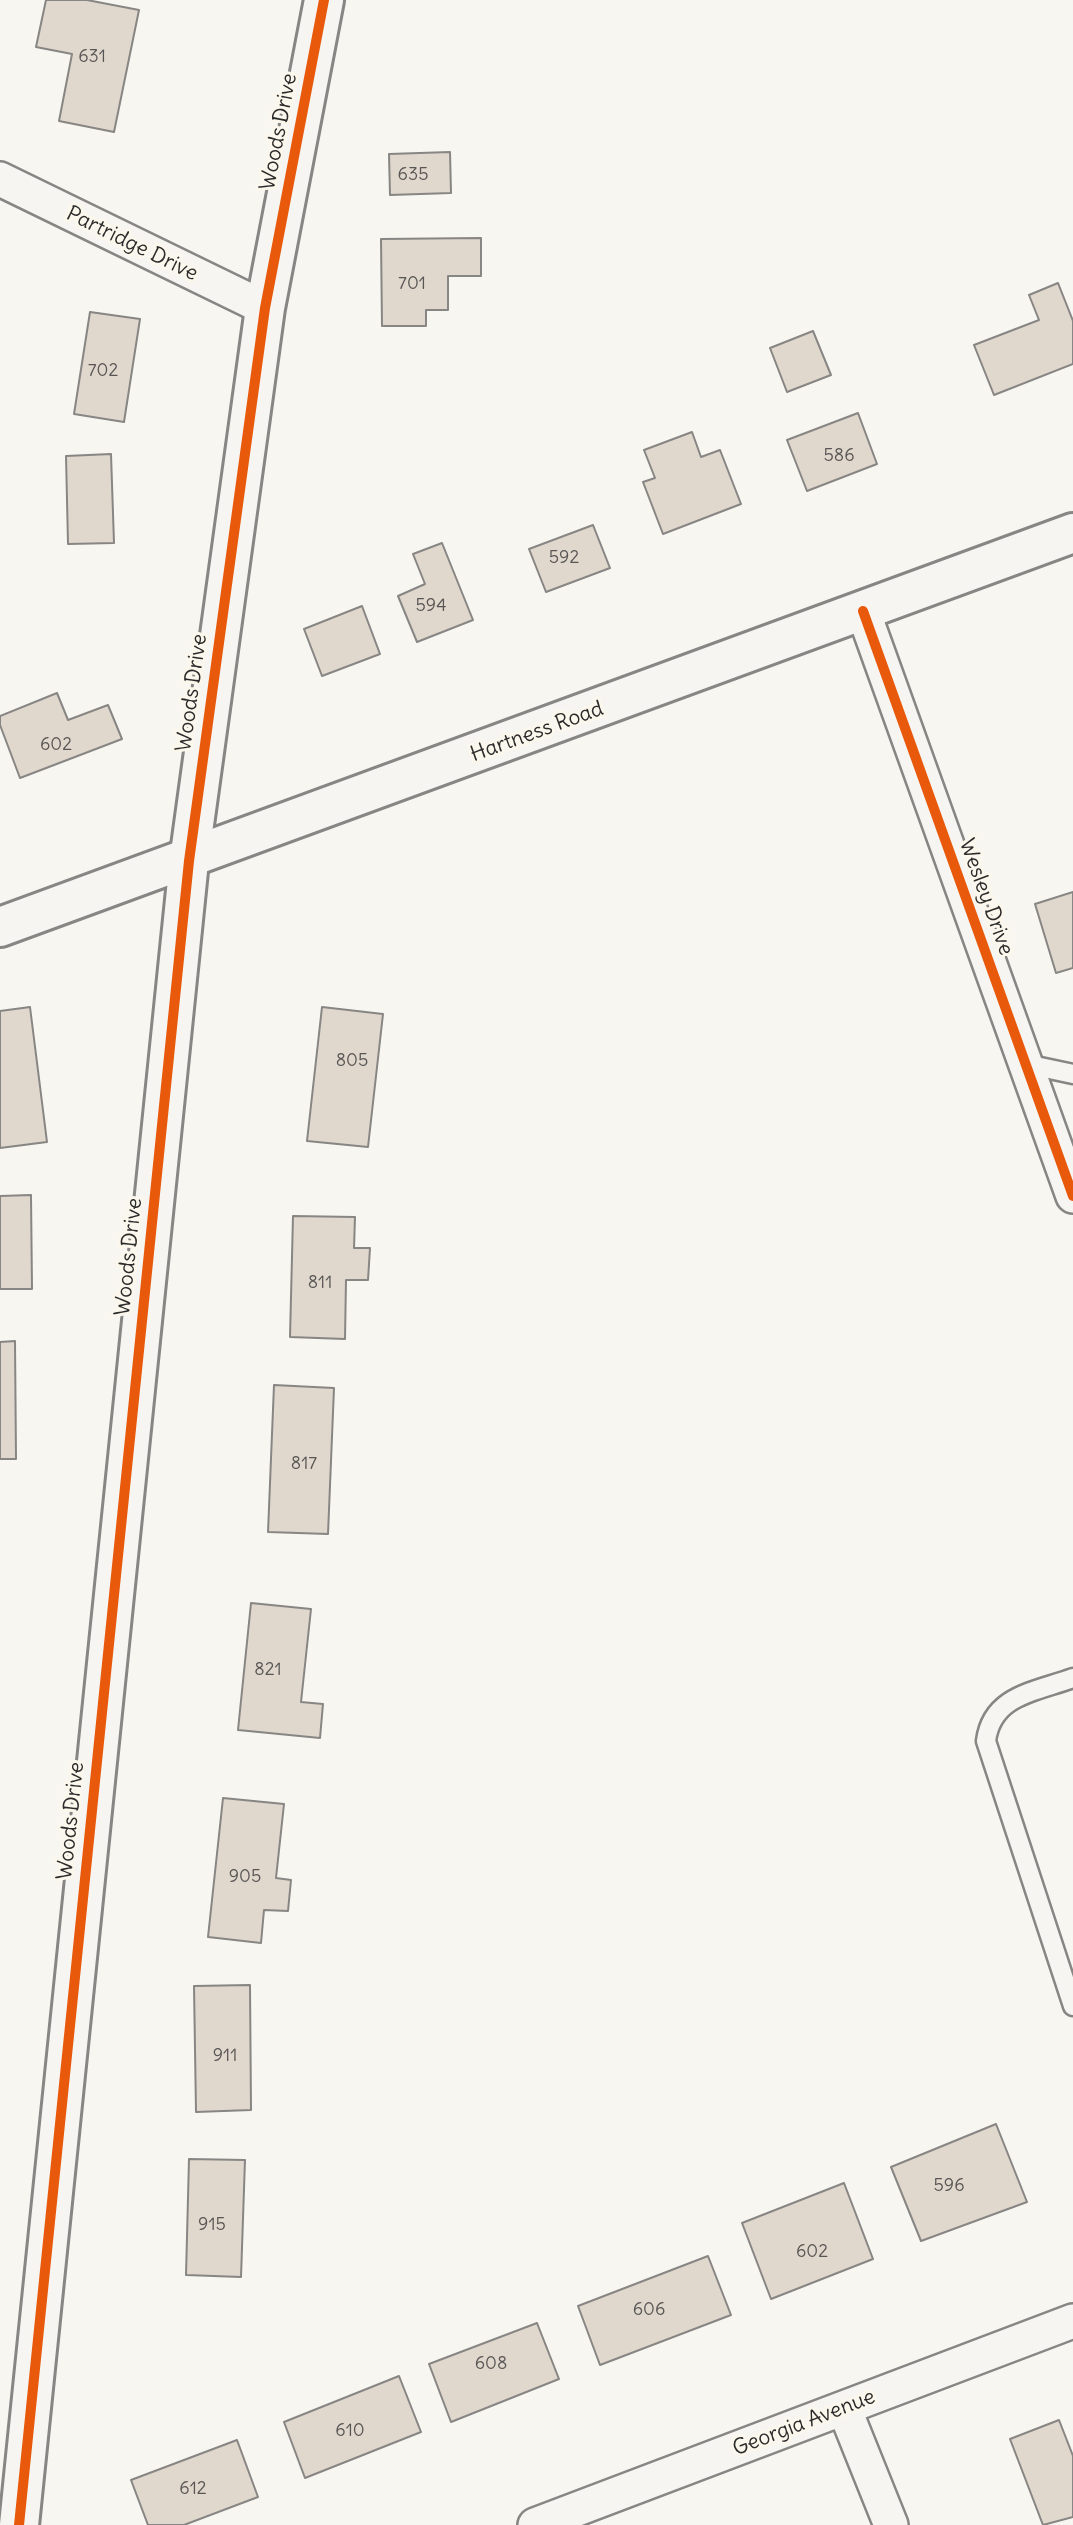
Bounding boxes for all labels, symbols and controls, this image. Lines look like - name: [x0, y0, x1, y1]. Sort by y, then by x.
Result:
- house number: 631: [78, 46, 106, 68]
- street label: Woods Drive: [255, 71, 303, 193]
- house number: 635: [398, 164, 428, 186]
- street label: Partridge Drive: [62, 201, 202, 287]
- house number: 701: [398, 273, 426, 295]
- house number: 702: [88, 360, 118, 382]
- house number: 586: [823, 445, 855, 467]
- house number: 592: [549, 547, 579, 569]
- house number: 594: [415, 595, 447, 617]
- street label: Woods Drive: [171, 633, 213, 753]
- street label: Hartness Road: [467, 696, 607, 768]
- house number: 602: [40, 734, 72, 756]
- street label: Wesley Drive: [953, 835, 1019, 959]
- house number: 805: [336, 1050, 368, 1072]
- street label: Woods Drive: [110, 1197, 148, 1317]
- house number: 811: [308, 1272, 332, 1294]
- house number: 817: [291, 1453, 317, 1475]
- house number: 821: [254, 1659, 282, 1681]
- street label: Woods Drive: [52, 1761, 90, 1881]
- house number: 905: [229, 1866, 261, 1888]
- house number: 911: [213, 2045, 237, 2067]
- house number: 596: [933, 2175, 965, 2197]
- house number: 915: [198, 2214, 226, 2236]
- house number: 602: [796, 2241, 828, 2263]
- house number: 606: [633, 2299, 665, 2321]
- house number: 608: [475, 2353, 507, 2375]
- street label: Georgia Avenue: [729, 2384, 879, 2462]
- house number: 610: [335, 2420, 365, 2442]
- house number: 612: [179, 2478, 207, 2500]

